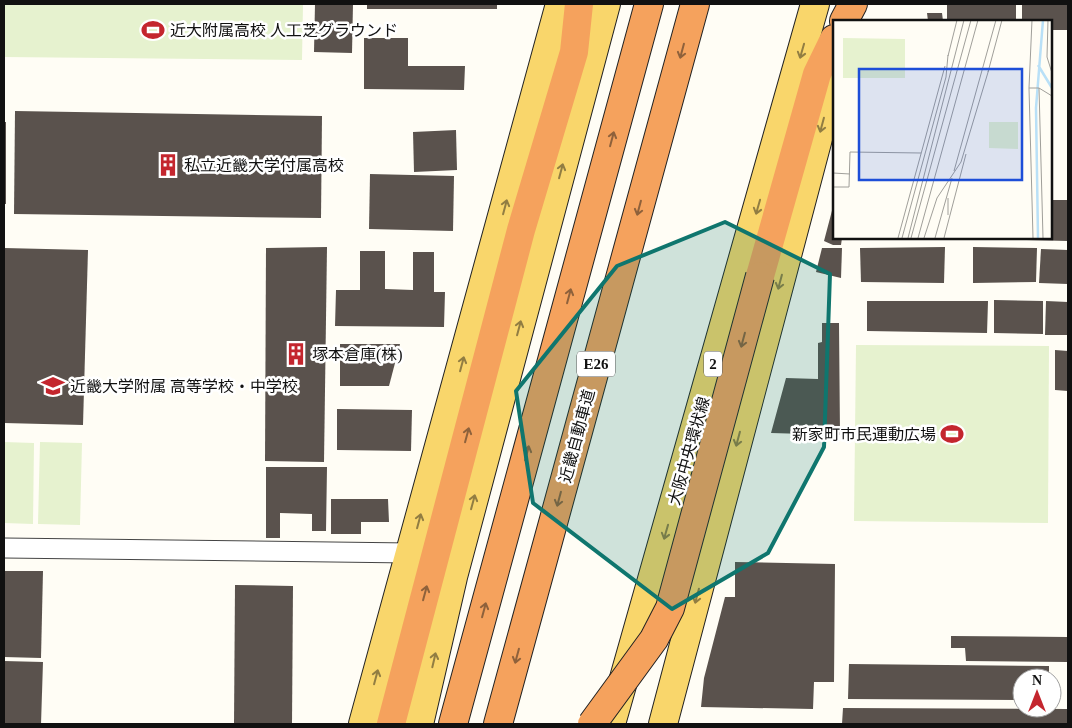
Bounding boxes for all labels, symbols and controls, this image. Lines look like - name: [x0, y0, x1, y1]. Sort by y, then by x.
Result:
- sports icon: 近大附属高校 人工芝グラウンド: [140, 17, 166, 43]
- inset map: [833, 20, 1052, 239]
- place label: 近大附属高校 人工芝グラウンド: [170, 22, 398, 39]
- one-way arrow: [677, 42, 686, 58]
- one-way arrow: [796, 42, 806, 58]
- one-way arrow: [817, 117, 826, 133]
- one-way arrow: [608, 132, 617, 148]
- building icon: 私立近畿大学付属高校: [155, 152, 181, 178]
- place label: 私立近畿大学付属高校: [184, 157, 344, 174]
- one-way arrow: [557, 164, 566, 180]
- one-way arrow: [500, 199, 510, 215]
- one-way arrow: [634, 199, 644, 215]
- one-way arrow: [752, 199, 762, 215]
- one-way arrow: [775, 274, 784, 290]
- one-way arrow: [565, 289, 575, 305]
- one-way arrow: [515, 321, 525, 337]
- one-way arrow: [737, 331, 747, 347]
- building icon: 塚本倉庫(株): [283, 341, 309, 367]
- place label: 塚本倉庫(株): [312, 346, 403, 364]
- road number: E26: [577, 352, 615, 376]
- road number: 2: [704, 352, 722, 376]
- one-way arrow: [458, 356, 467, 372]
- school or university icon: 近畿大学附属 高等学校・中学校: [40, 373, 66, 399]
- place label: 近畿大学附属 高等学校・中学校: [70, 378, 298, 395]
- street label: 近畿自動車道: [556, 387, 598, 485]
- street label: 大阪中央環状線: [665, 395, 713, 507]
- sports icon: 新家町市民運動広場: [939, 421, 965, 447]
- place label: 新家町市民運動広場: [792, 426, 936, 443]
- one-way arrow: [463, 428, 472, 444]
- one-way arrow: [733, 431, 743, 447]
- one-way arrow: [522, 445, 532, 461]
- one-way arrow: [554, 491, 564, 507]
- one-way arrow: [469, 495, 478, 511]
- one-way arrow: [415, 513, 425, 529]
- one-way arrow: [660, 523, 670, 539]
- one-way arrow: [421, 585, 431, 601]
- one-way arrow: [691, 588, 701, 604]
- one-way arrow: [480, 602, 489, 618]
- one-way arrow: [511, 648, 521, 664]
- one-way arrow: [430, 652, 439, 668]
- north arrow: [1012, 668, 1062, 718]
- one-way arrow: [372, 670, 382, 686]
- text: N: [1032, 673, 1042, 688]

